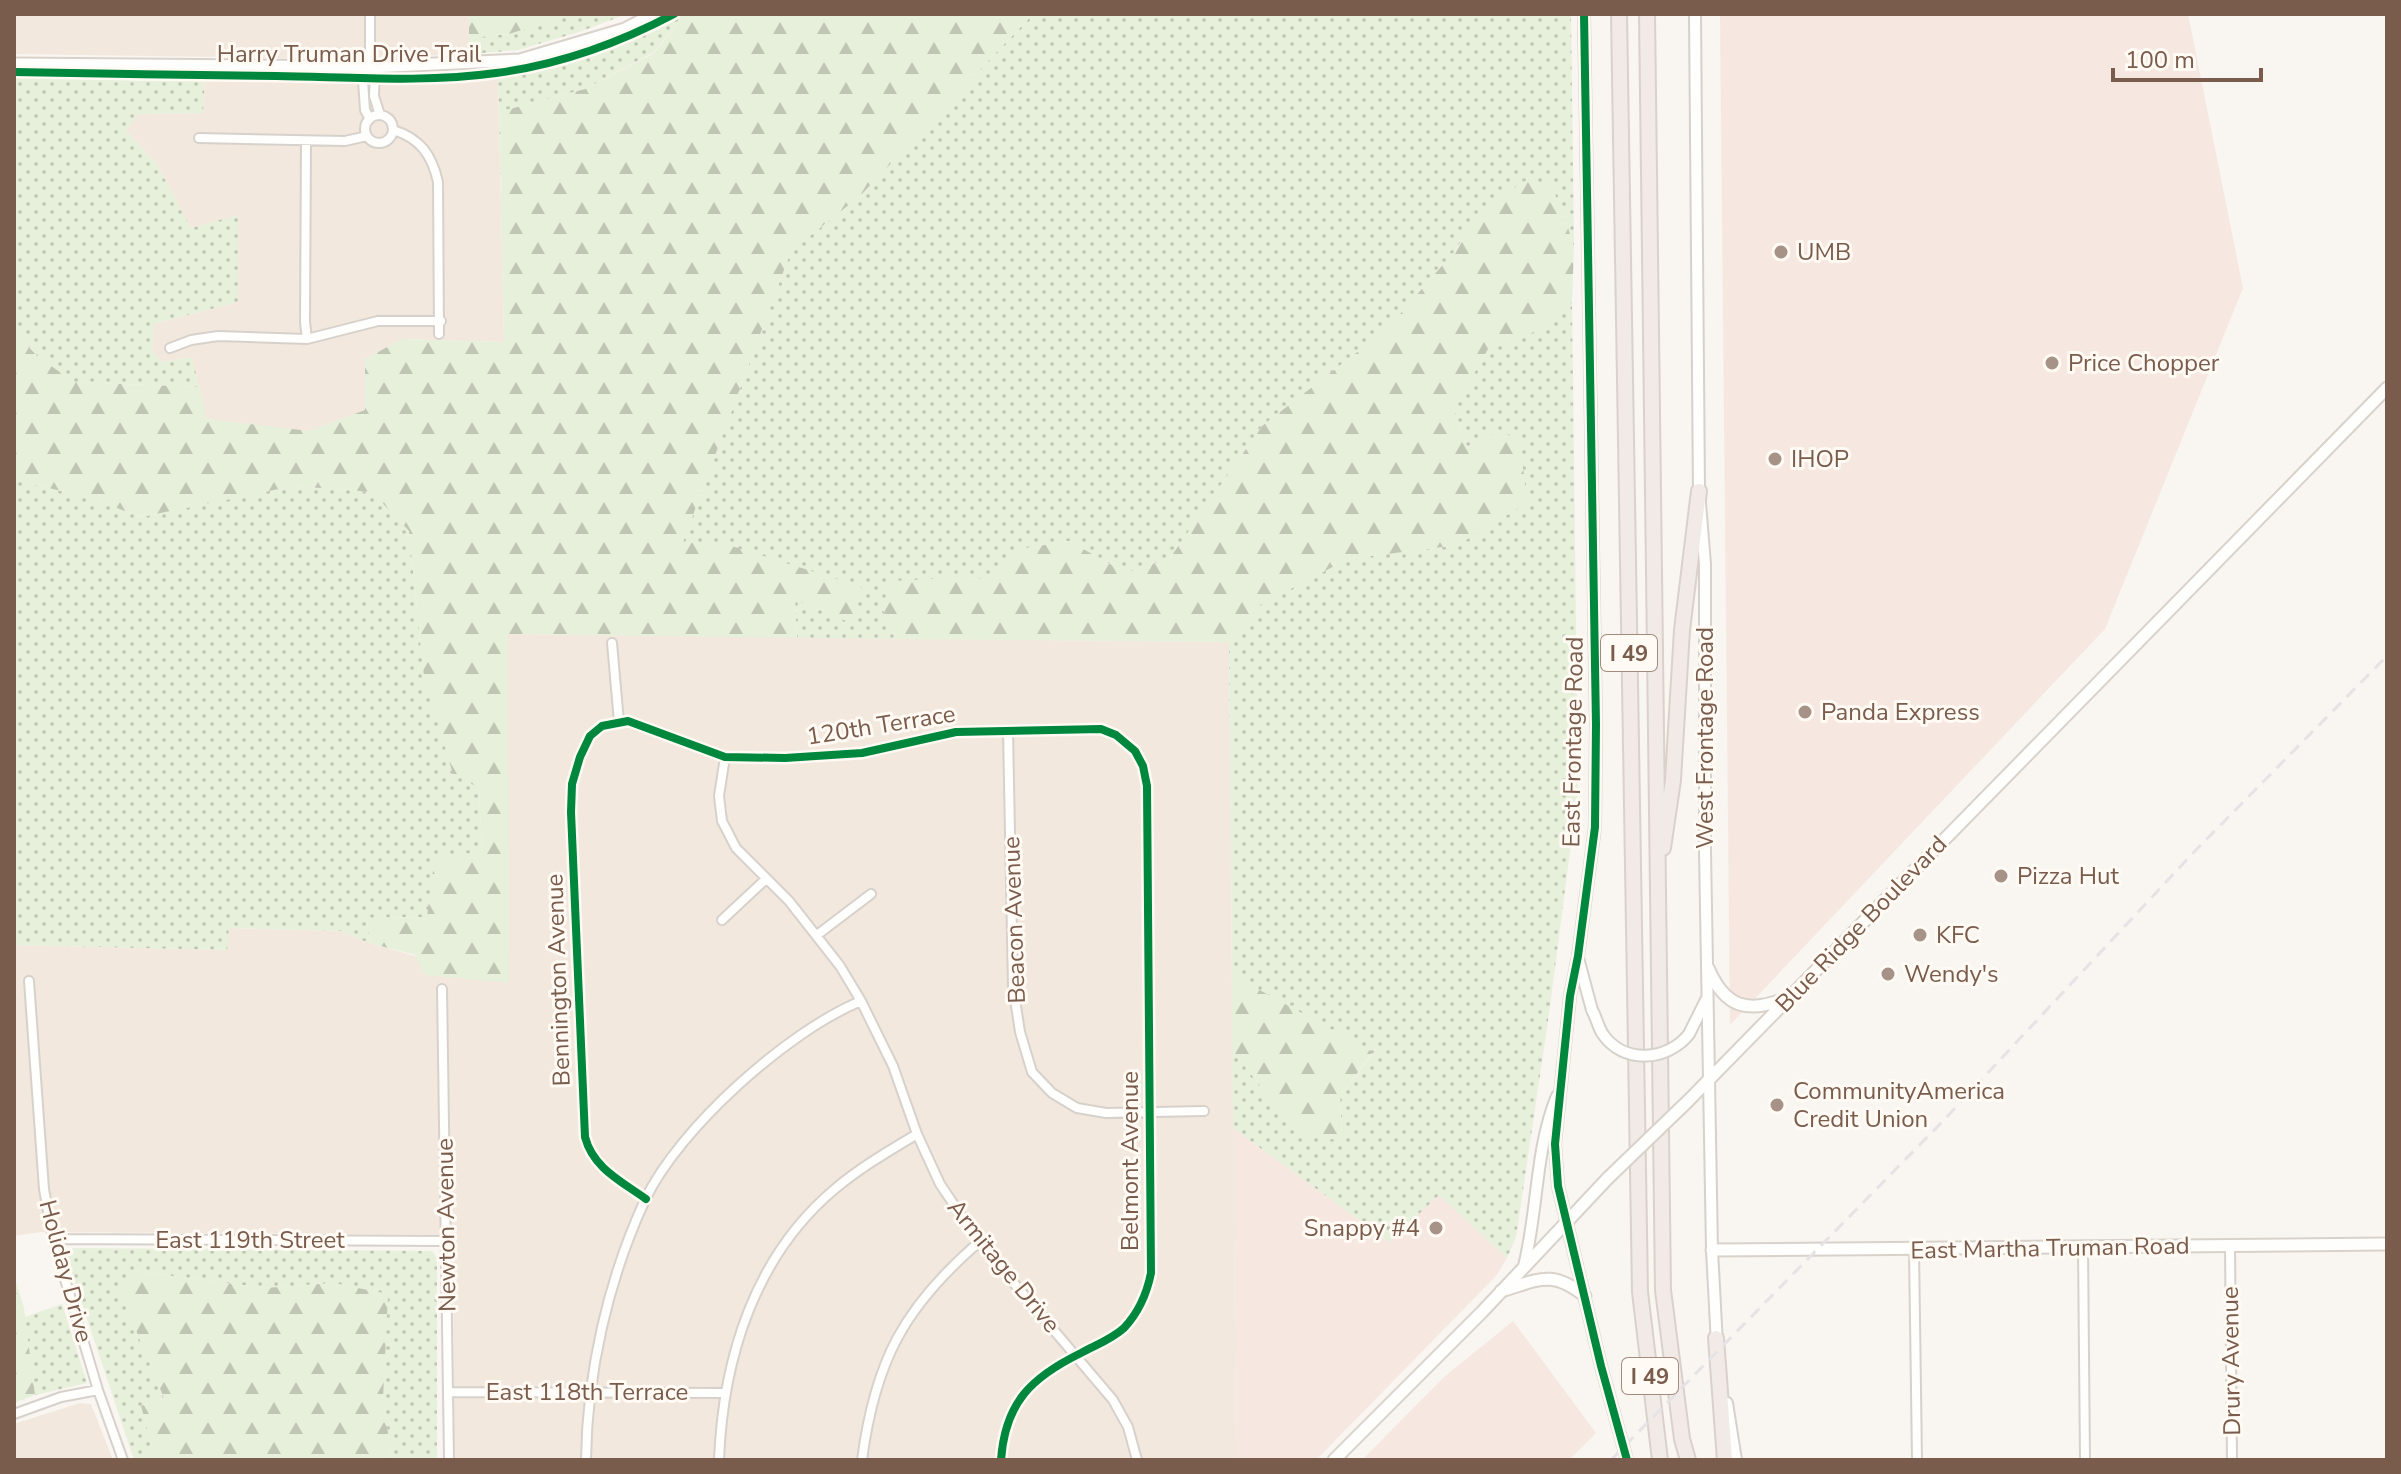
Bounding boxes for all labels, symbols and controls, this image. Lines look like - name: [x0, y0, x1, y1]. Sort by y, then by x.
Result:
- scale bar: [2113, 32, 2261, 82]
- street label: Harry Truman Drive Trail: [217, 38, 481, 70]
- text: 100 m: [2125, 44, 2195, 76]
- place label: UMB: [1797, 236, 1851, 268]
- marker: UMB: [1772, 243, 1790, 261]
- place label: Price Chopper: [2068, 347, 2220, 379]
- marker: Price Chopper: [2043, 354, 2061, 372]
- place label: IHOP: [1791, 443, 1849, 475]
- marker: IHOP: [1766, 450, 1784, 468]
- street label: West Frontage Road: [1689, 627, 1721, 849]
- road number: I 49: [1601, 635, 1657, 671]
- street label: East Frontage Road: [1555, 636, 1591, 848]
- place label: Panda Express: [1821, 696, 1980, 728]
- street label: 120th Terrace: [804, 697, 958, 753]
- marker: Panda Express: [1796, 703, 1814, 721]
- street label: Blue Ridge Boulevard: [1768, 829, 1954, 1019]
- street label: Beacon Avenue: [995, 836, 1033, 1004]
- place label: Pizza Hut: [2017, 860, 2119, 892]
- marker: Pizza Hut: [1992, 867, 2010, 885]
- street label: Bennington Avenue: [538, 873, 578, 1087]
- place label: KFC: [1936, 919, 1980, 951]
- marker: KFC: [1911, 926, 1929, 944]
- place label: Wendy's: [1904, 958, 1999, 990]
- marker: Wendy's: [1879, 965, 1897, 983]
- street label: Belmont Avenue: [1114, 1071, 1146, 1251]
- place label: CommunityAmerica Credit Union: [1793, 1075, 2005, 1135]
- marker: CommunityAmerica Credit Union: [1768, 1096, 1786, 1114]
- street label: Newton Avenue: [428, 1138, 464, 1312]
- street label: Armitage Drive: [940, 1192, 1068, 1340]
- street label: Holiday Drive: [32, 1196, 100, 1346]
- place label: Snappy #4: [1304, 1212, 1420, 1244]
- marker: Snappy #4: [1427, 1219, 1445, 1237]
- street label: East 119th Street: [155, 1224, 345, 1256]
- street label: East Martha Truman Road: [1910, 1230, 2190, 1266]
- street label: Drury Avenue: [2214, 1286, 2248, 1436]
- road number: I 49: [1622, 1358, 1678, 1394]
- street label: East 118th Terrace: [486, 1376, 688, 1408]

